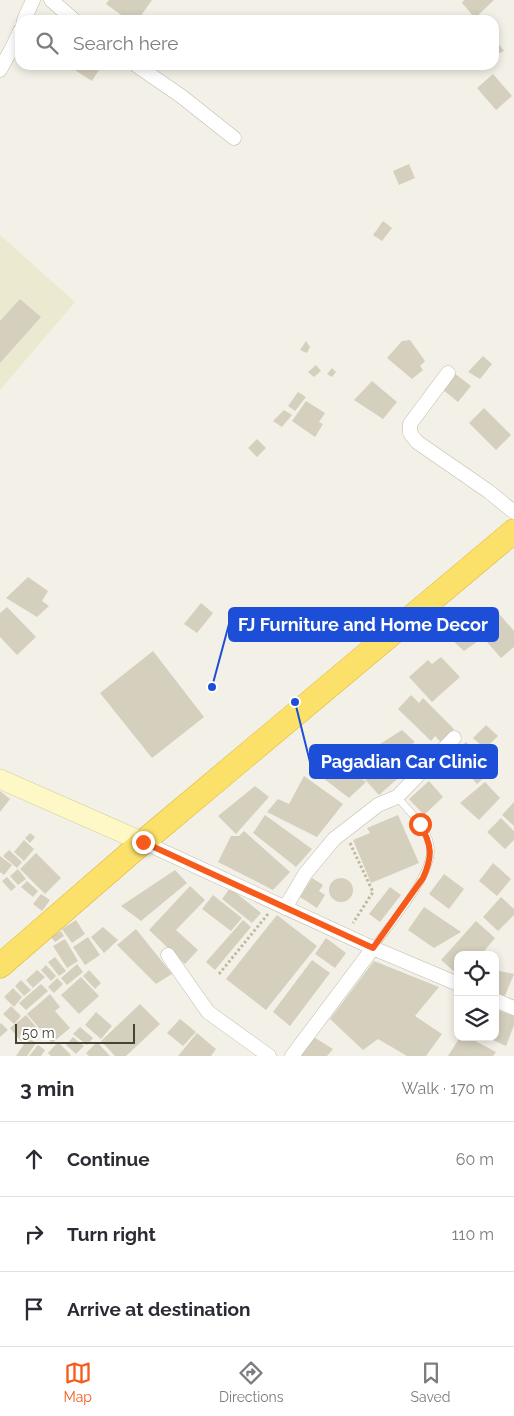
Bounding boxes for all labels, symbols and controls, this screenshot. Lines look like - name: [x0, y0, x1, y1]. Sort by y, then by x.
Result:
- search box: [15, 15, 499, 70]
- icon: search: [33, 29, 61, 57]
- text: Search here: [73, 32, 179, 54]
- callout: FJ Furniture and Home Decor: [229, 608, 498, 641]
- text: FJ Furniture and Home Decor: [238, 614, 488, 635]
- callout: Pagadian Car Clinic: [310, 745, 497, 778]
- text: Pagadian Car Clinic: [321, 751, 487, 772]
- route start: [409, 813, 432, 836]
- route end: [132, 831, 155, 854]
- map controls: [454, 951, 499, 1041]
- button: locate: [454, 951, 499, 996]
- button: layers: [454, 996, 499, 1041]
- scale bar: [15, 1021, 135, 1044]
- text: 50 m: [22, 1025, 55, 1041]
- text: 3 min: [20, 1076, 74, 1101]
- text: Walk · 170 m: [402, 1079, 494, 1098]
- icon: ahead: [20, 1145, 48, 1173]
- text: Continue: [67, 1148, 150, 1170]
- text: 60 m: [456, 1150, 494, 1169]
- icon: right: [20, 1220, 48, 1248]
- text: Turn right: [67, 1223, 156, 1245]
- text: 110 m: [452, 1225, 494, 1244]
- icon: arrive: [20, 1295, 48, 1323]
- text: Arrive at destination: [67, 1298, 251, 1320]
- tab: Map: [63, 1359, 92, 1405]
- tab: Directions: [219, 1359, 284, 1405]
- tab: Saved: [410, 1359, 451, 1405]

